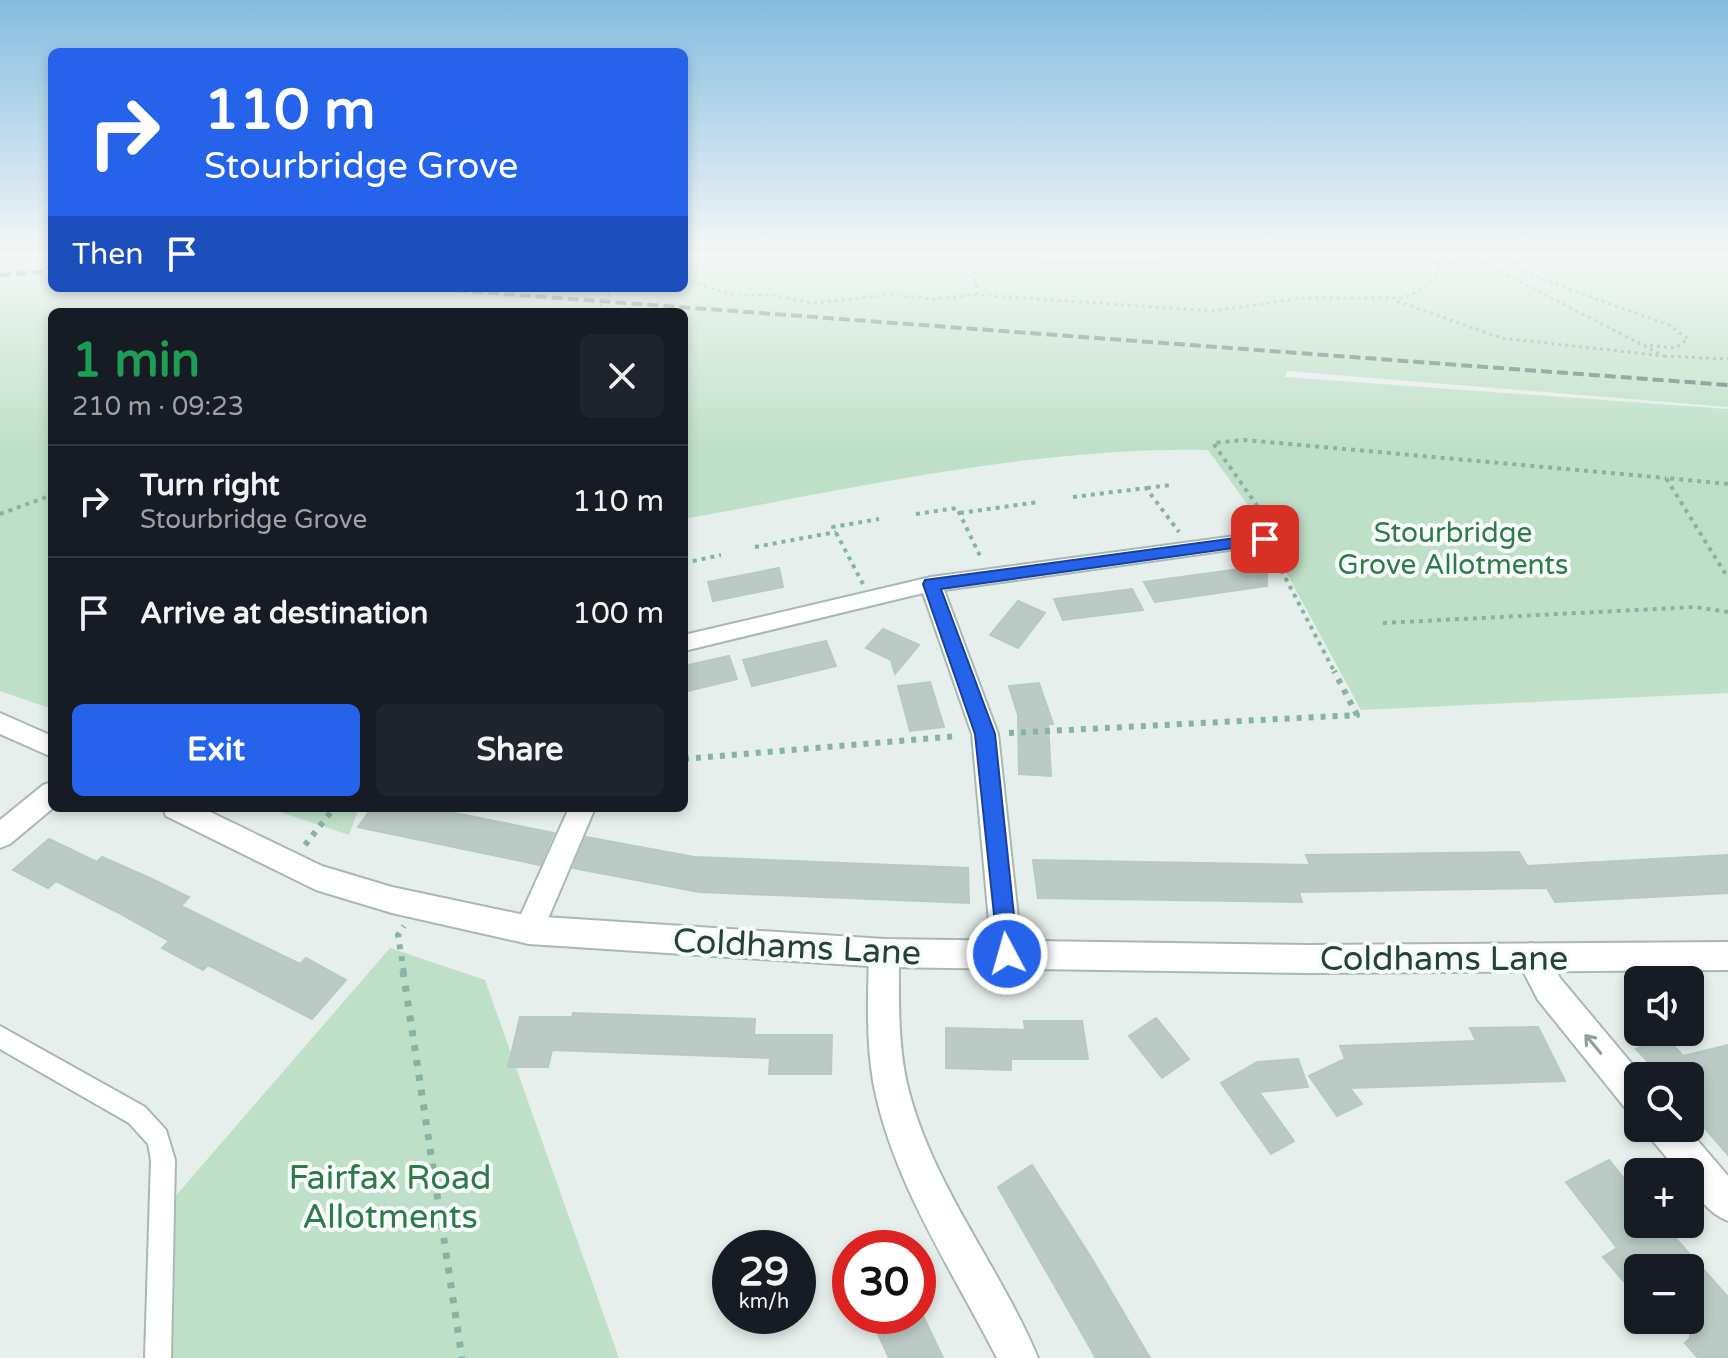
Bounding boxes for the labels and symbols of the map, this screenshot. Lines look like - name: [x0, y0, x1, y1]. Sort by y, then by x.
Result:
- pin: [1231, 505, 1299, 573]
- park label: Stourbridge Grove Allotments: [1338, 516, 1568, 582]
- position arrow: [965, 912, 1049, 996]
- street label: Coldhams Lane: [672, 921, 922, 974]
- street label: Coldhams Lane: [1320, 939, 1568, 980]
- one-way arrow: [1584, 1034, 1602, 1055]
- park label: Fairfax Road Allotments: [289, 1158, 491, 1238]
- speed limit sign: 30: [832, 1230, 936, 1334]

